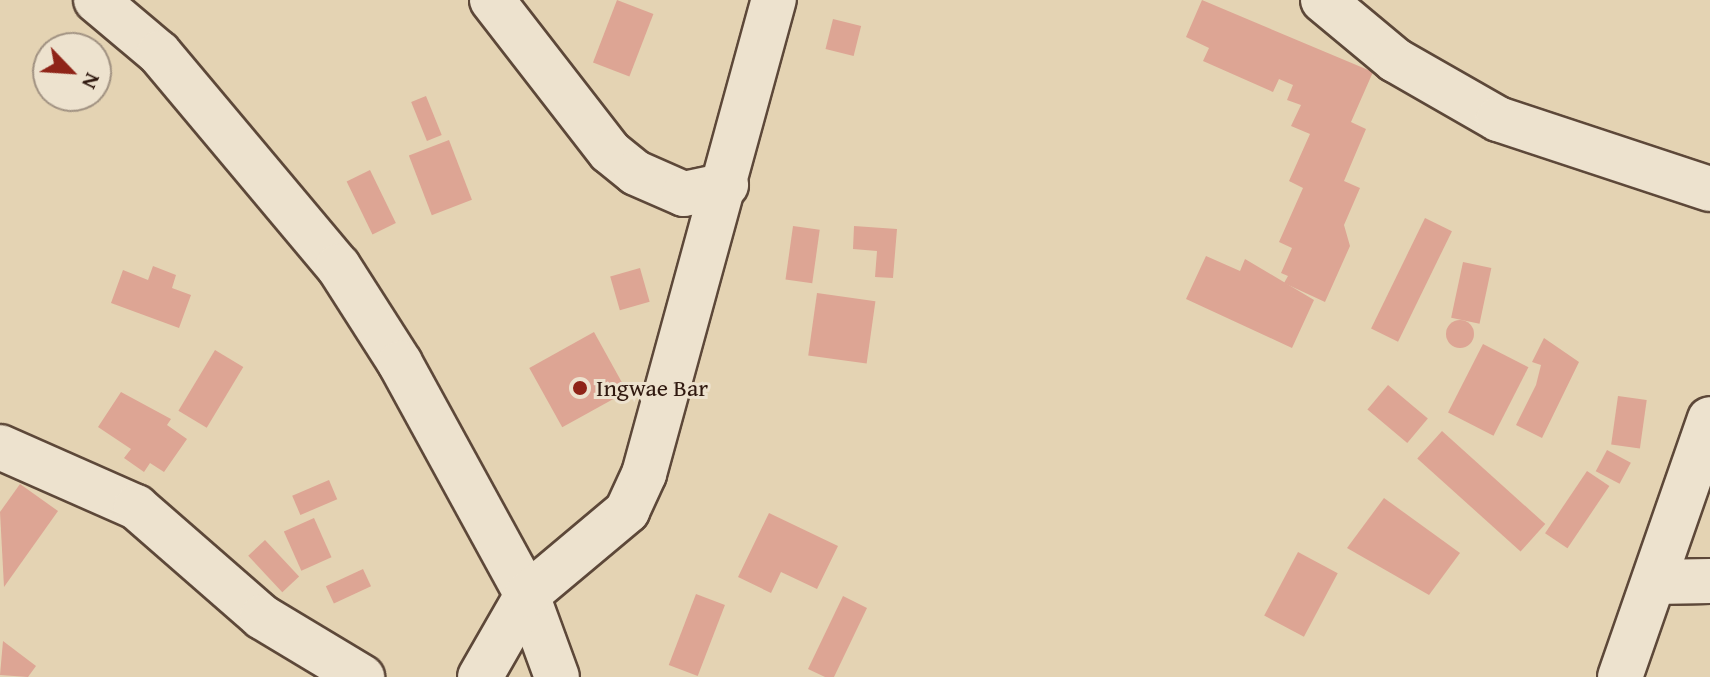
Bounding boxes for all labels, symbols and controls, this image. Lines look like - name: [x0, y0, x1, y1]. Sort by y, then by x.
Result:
- north arrow: [32, 32, 112, 112]
- text: N: [74, 68, 110, 95]
- place label: Ingwae Bar: [596, 374, 708, 402]
- marker: Ingwae Bar: [571, 379, 589, 397]

